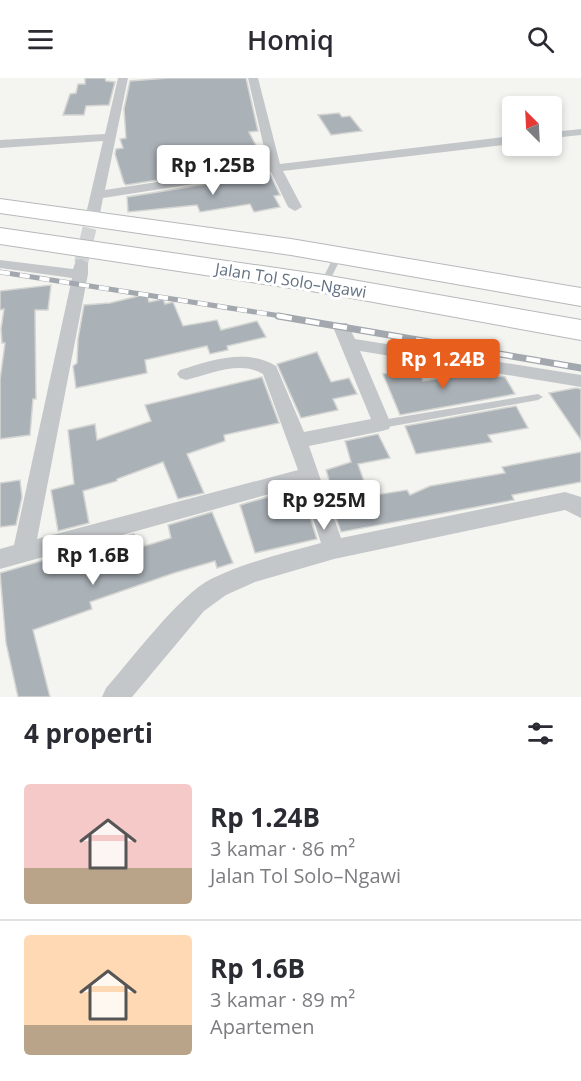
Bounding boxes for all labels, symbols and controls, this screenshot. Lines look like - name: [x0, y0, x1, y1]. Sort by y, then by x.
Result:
- text: Homiq: [247, 21, 334, 58]
- icon: menu: [24, 23, 57, 56]
- icon: search: [524, 23, 557, 56]
- north arrow: [502, 96, 562, 156]
- map controls: [502, 96, 562, 156]
- pin: Rp 1.25B: [151, 145, 275, 196]
- text: Rp 1.25B: [171, 151, 255, 178]
- street label: Jalan Tol Solo–Ngawi: [212, 257, 368, 303]
- pin: Rp 1.24B: [381, 339, 505, 390]
- text: Rp 1.24B: [401, 345, 485, 372]
- pin: Rp 925M: [269, 480, 379, 531]
- text: Rp 925M: [282, 486, 366, 513]
- pin: Rp 1.6B: [38, 535, 148, 586]
- text: Rp 1.6B: [56, 541, 130, 568]
- text: 4 properti: [24, 715, 153, 751]
- icon: filters: [524, 717, 557, 750]
- text: Rp 1.24B: [210, 799, 320, 835]
- icon: home: [72, 808, 144, 880]
- text: 3 kamar · 86 m²: [210, 835, 355, 862]
- text: Jalan Tol Solo–Ngawi: [210, 862, 401, 889]
- text: Rp 1.6B: [210, 950, 305, 986]
- icon: home: [72, 959, 144, 1031]
- text: 3 kamar · 89 m²: [210, 986, 355, 1013]
- text: Apartemen: [210, 1013, 315, 1040]

